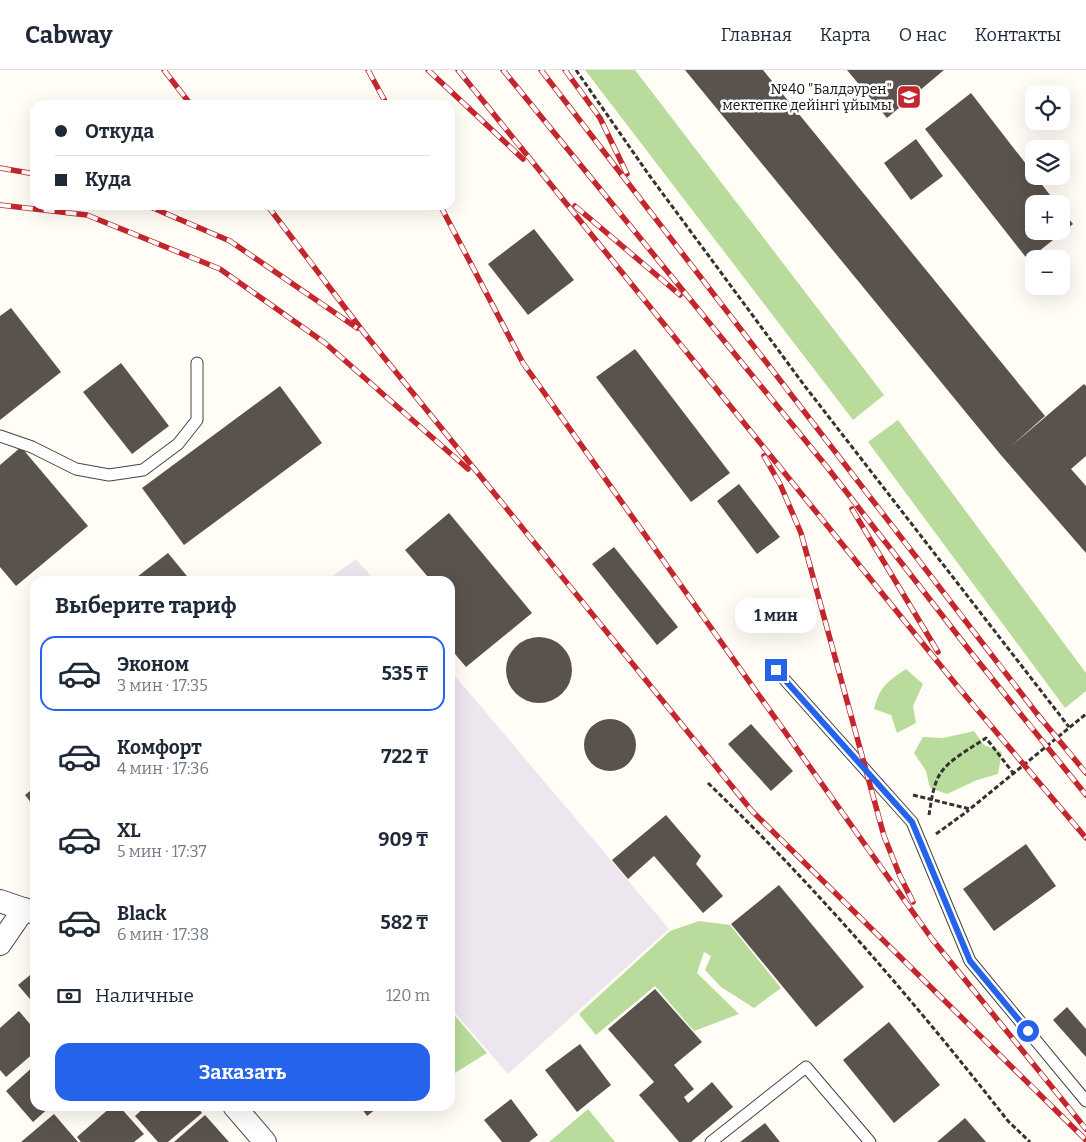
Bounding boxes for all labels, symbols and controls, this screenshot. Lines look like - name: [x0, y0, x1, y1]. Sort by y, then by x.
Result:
- text: Cabway: [25, 21, 113, 49]
- text: Главная: [721, 24, 792, 46]
- text: Карта: [820, 24, 871, 46]
- text: О нас: [899, 24, 947, 46]
- text: Контакты: [975, 24, 1061, 46]
- place label: №40 "Балдәурен" мектепке дейінгі ұйымы: [722, 81, 892, 114]
- school or university icon: №40 "Балдәурен" мектепке дейінгі ұйымы: [896, 84, 922, 110]
- map controls: [1025, 85, 1070, 295]
- button: locate: [1025, 85, 1070, 130]
- text: Откуда: [85, 120, 154, 143]
- button: layers: [1025, 140, 1070, 185]
- text: Куда: [85, 168, 131, 191]
- button: +: [1025, 195, 1070, 240]
- button: −: [1025, 250, 1070, 295]
- text: Выберите тариф: [55, 592, 236, 619]
- callout: 1 мин: [735, 598, 817, 632]
- text: 1 мин: [754, 606, 798, 625]
- icon: car: [57, 651, 102, 696]
- text: Эконом: [117, 653, 189, 676]
- route end: [765, 659, 787, 681]
- text: 535 ₸: [382, 662, 428, 685]
- text: 3 мин · 17:35: [117, 676, 208, 695]
- icon: car: [57, 734, 102, 779]
- text: Комфорт: [117, 736, 202, 759]
- text: 722 ₸: [381, 745, 428, 768]
- text: 4 мин · 17:36: [117, 759, 209, 778]
- icon: car: [57, 817, 102, 862]
- text: XL: [117, 819, 141, 842]
- text: 909 ₸: [378, 828, 428, 851]
- text: 5 мин · 17:37: [117, 842, 207, 861]
- icon: car: [57, 900, 102, 945]
- text: Black: [117, 902, 167, 925]
- text: 582 ₸: [380, 911, 428, 934]
- text: 6 мин · 17:38: [117, 925, 209, 944]
- icon: cash: [55, 982, 83, 1010]
- text: Наличные: [95, 984, 194, 1007]
- text: 120 m: [386, 986, 430, 1005]
- route start: [1017, 1020, 1039, 1042]
- button: Заказать: [55, 1043, 430, 1101]

